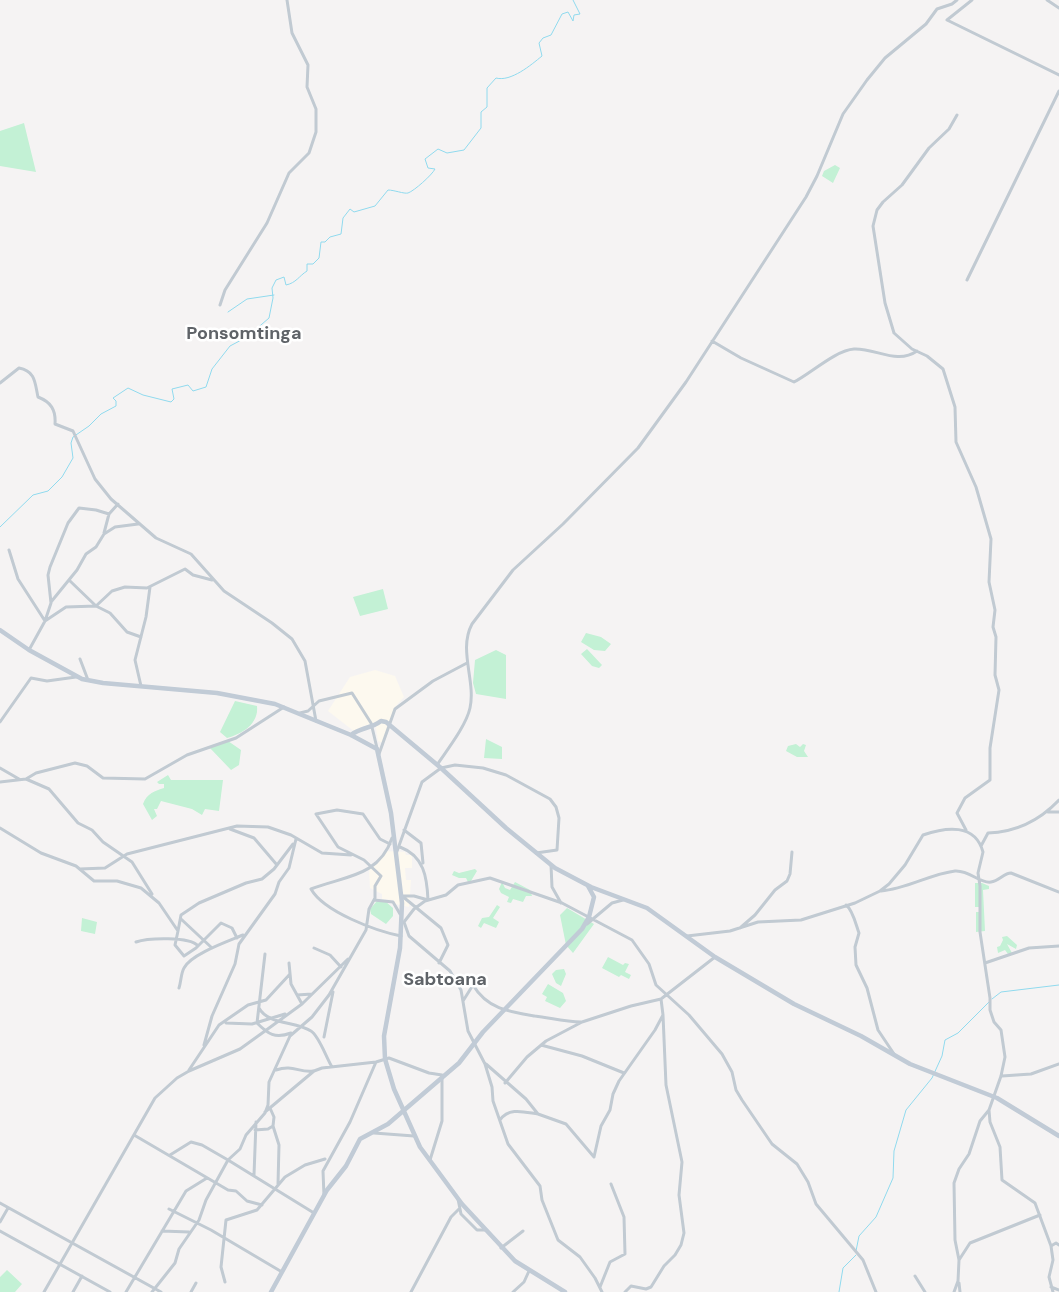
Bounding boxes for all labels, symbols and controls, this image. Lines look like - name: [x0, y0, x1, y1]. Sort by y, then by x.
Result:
- district label: Ponsomtinga: [186, 323, 302, 345]
- district label: Sabtoana: [403, 969, 487, 991]

